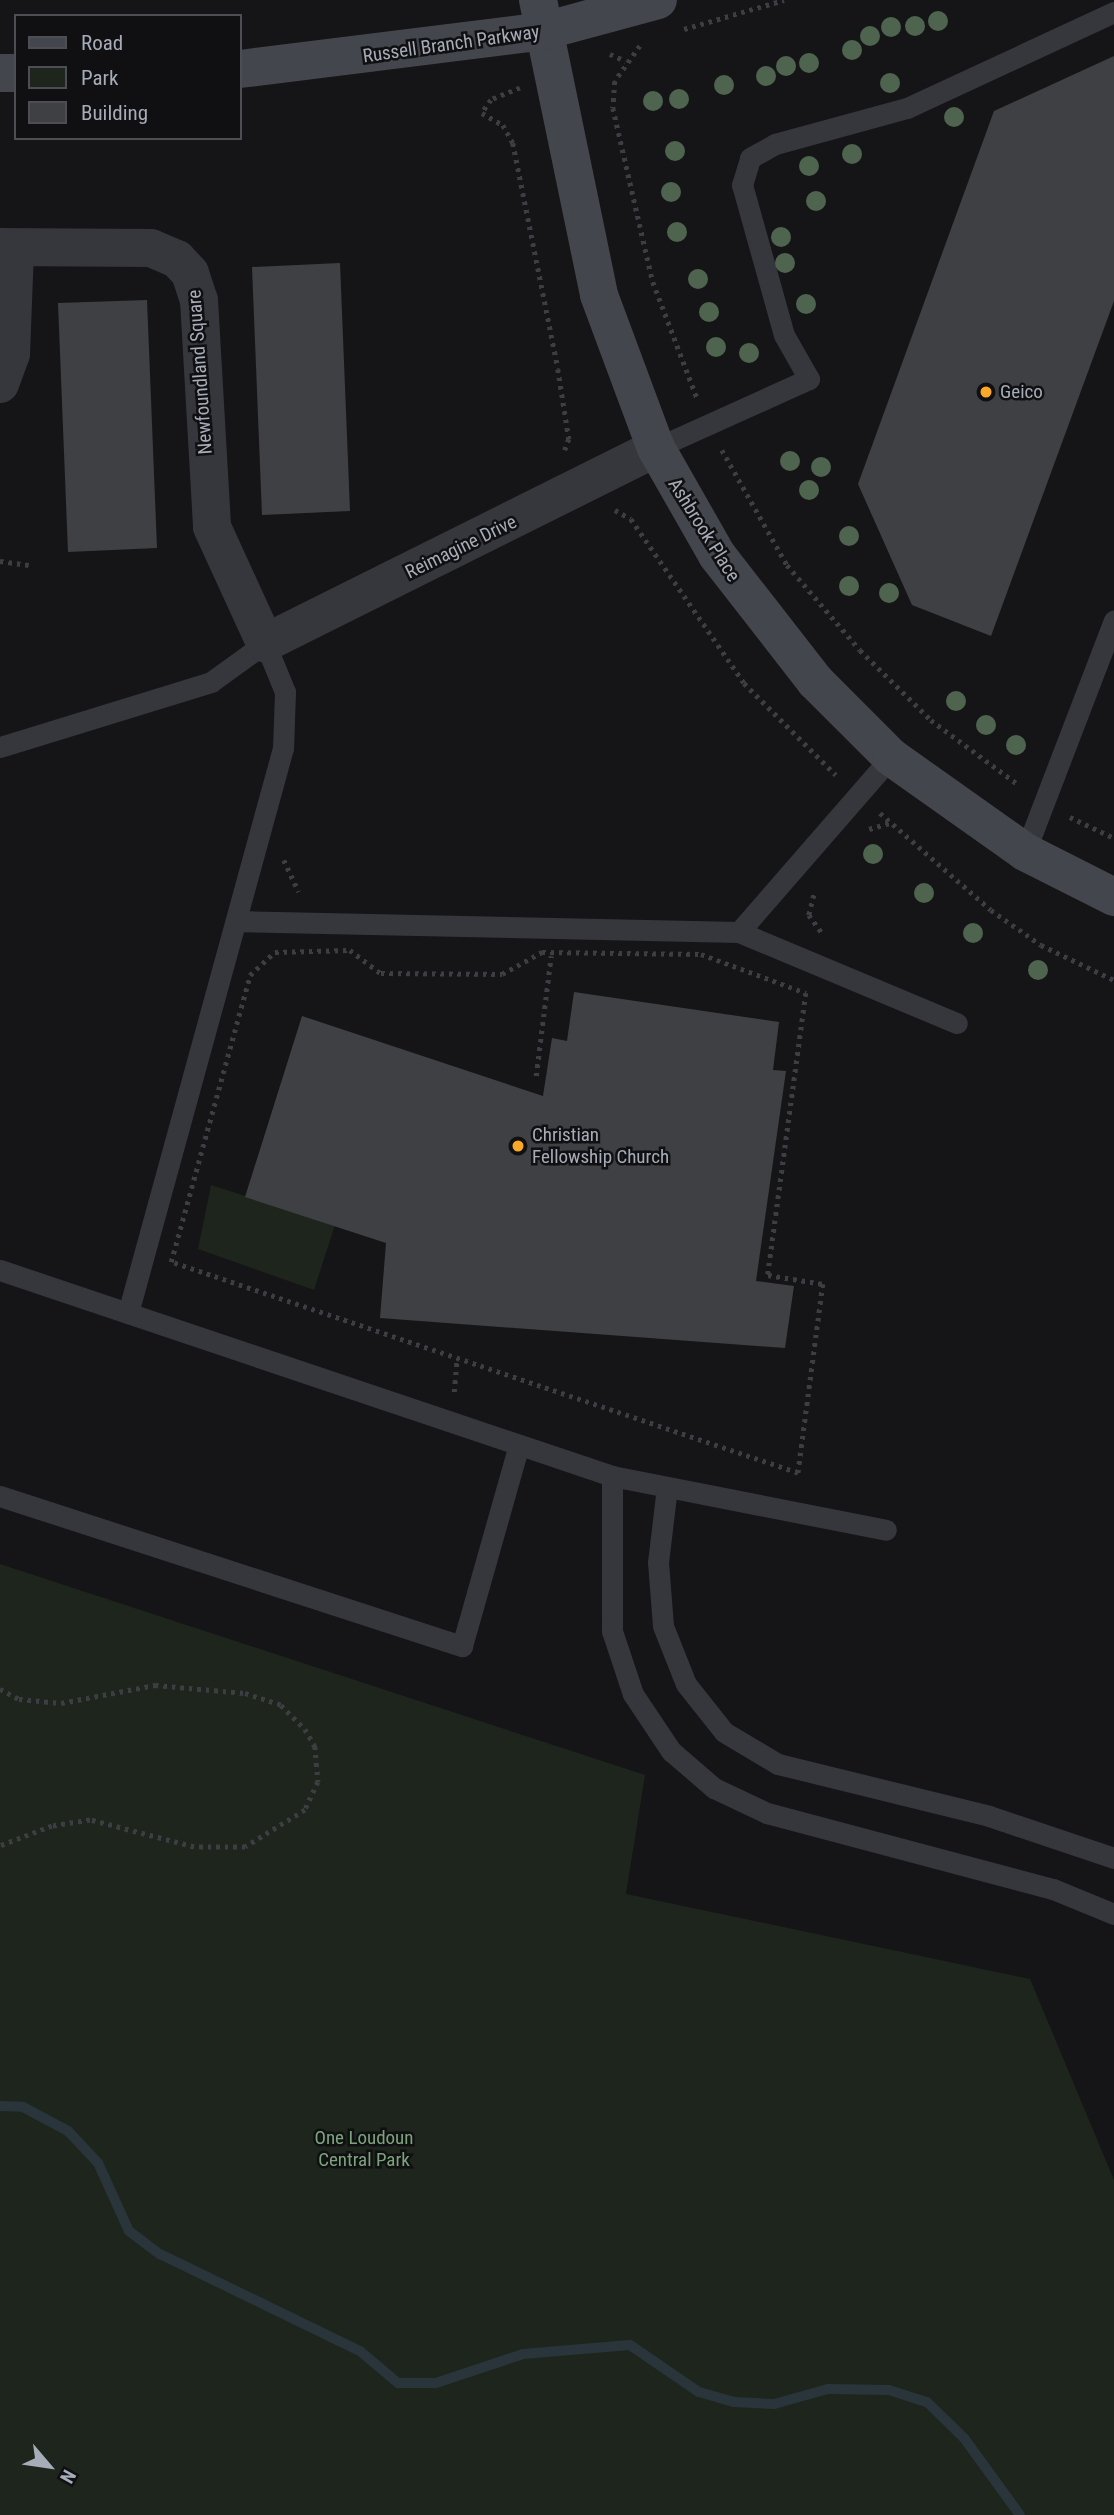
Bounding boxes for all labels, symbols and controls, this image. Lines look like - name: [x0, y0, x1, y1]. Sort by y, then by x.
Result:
- legend: [14, 14, 242, 140]
- street label: Russell Branch Parkway: [361, 20, 541, 68]
- text: Road: [81, 31, 123, 55]
- text: Park: [81, 66, 118, 90]
- text: Building: [81, 101, 148, 125]
- street label: Newfoundland Square: [183, 289, 217, 455]
- place label: Geico: [1000, 381, 1043, 403]
- marker: Geico: [978, 384, 994, 400]
- street label: Ashbrook Place: [663, 474, 745, 586]
- street label: Reimagine Drive: [402, 510, 520, 584]
- place label: Christian Fellowship Church: [532, 1124, 669, 1168]
- marker: Christian Fellowship Church: [510, 1138, 526, 1154]
- park label: One Loudoun Central Park: [315, 2127, 413, 2171]
- north arrow: [14, 2431, 84, 2501]
- text: N: [55, 2466, 81, 2487]

